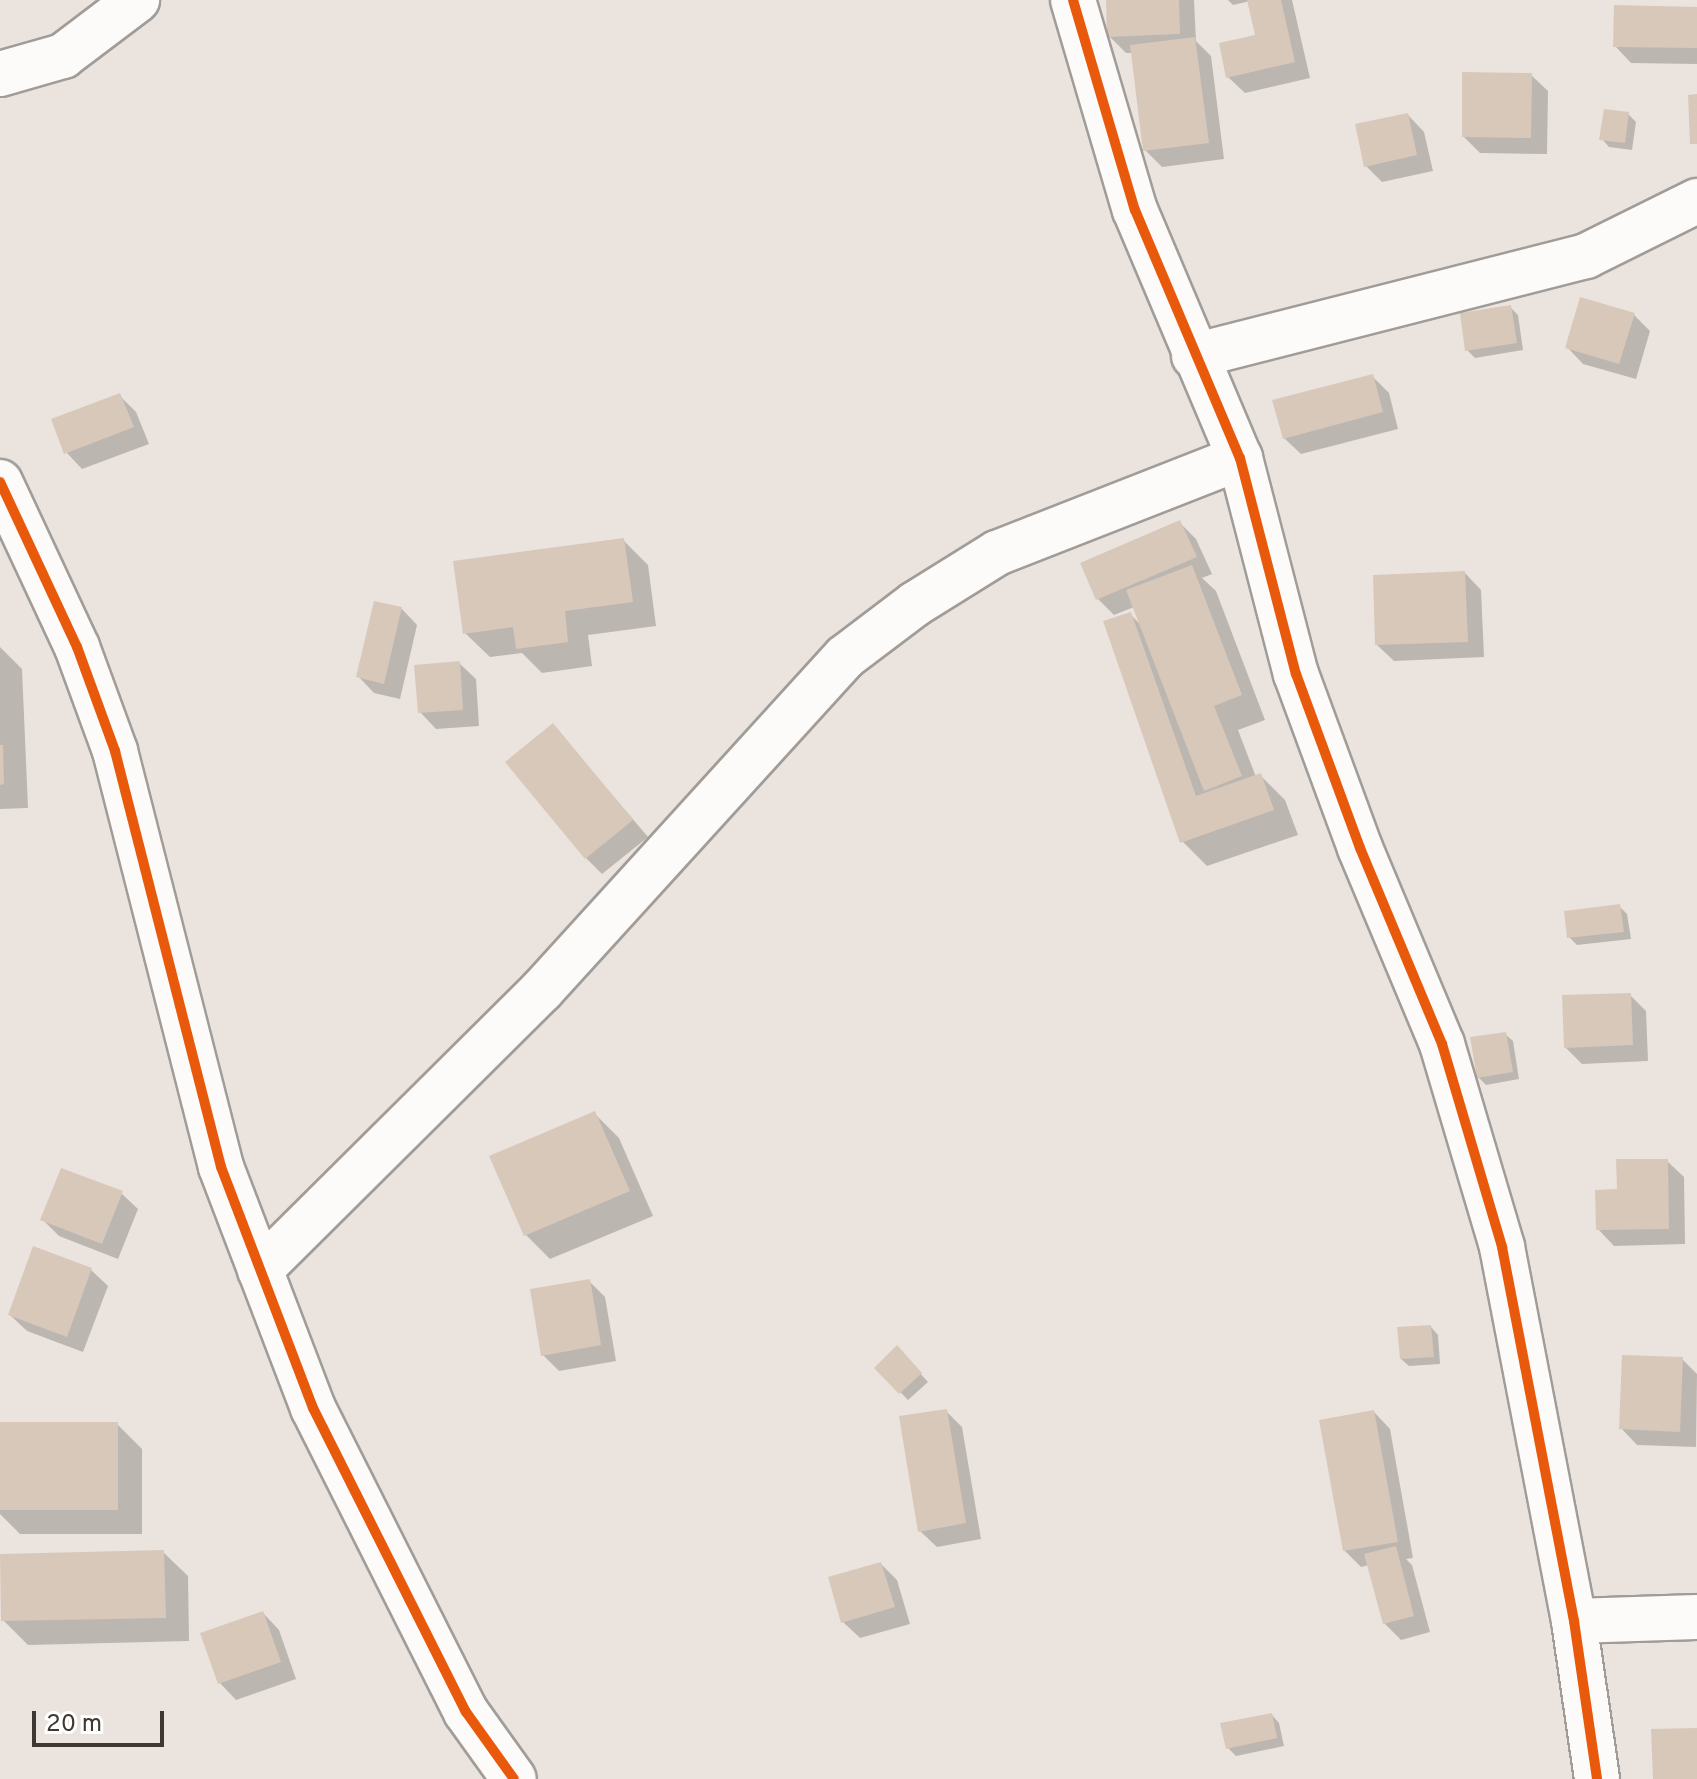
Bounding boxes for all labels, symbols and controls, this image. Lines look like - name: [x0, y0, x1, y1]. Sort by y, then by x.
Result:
- scale bar: [36, 1695, 168, 1745]
- text: 20 m: [46, 1710, 102, 1740]

